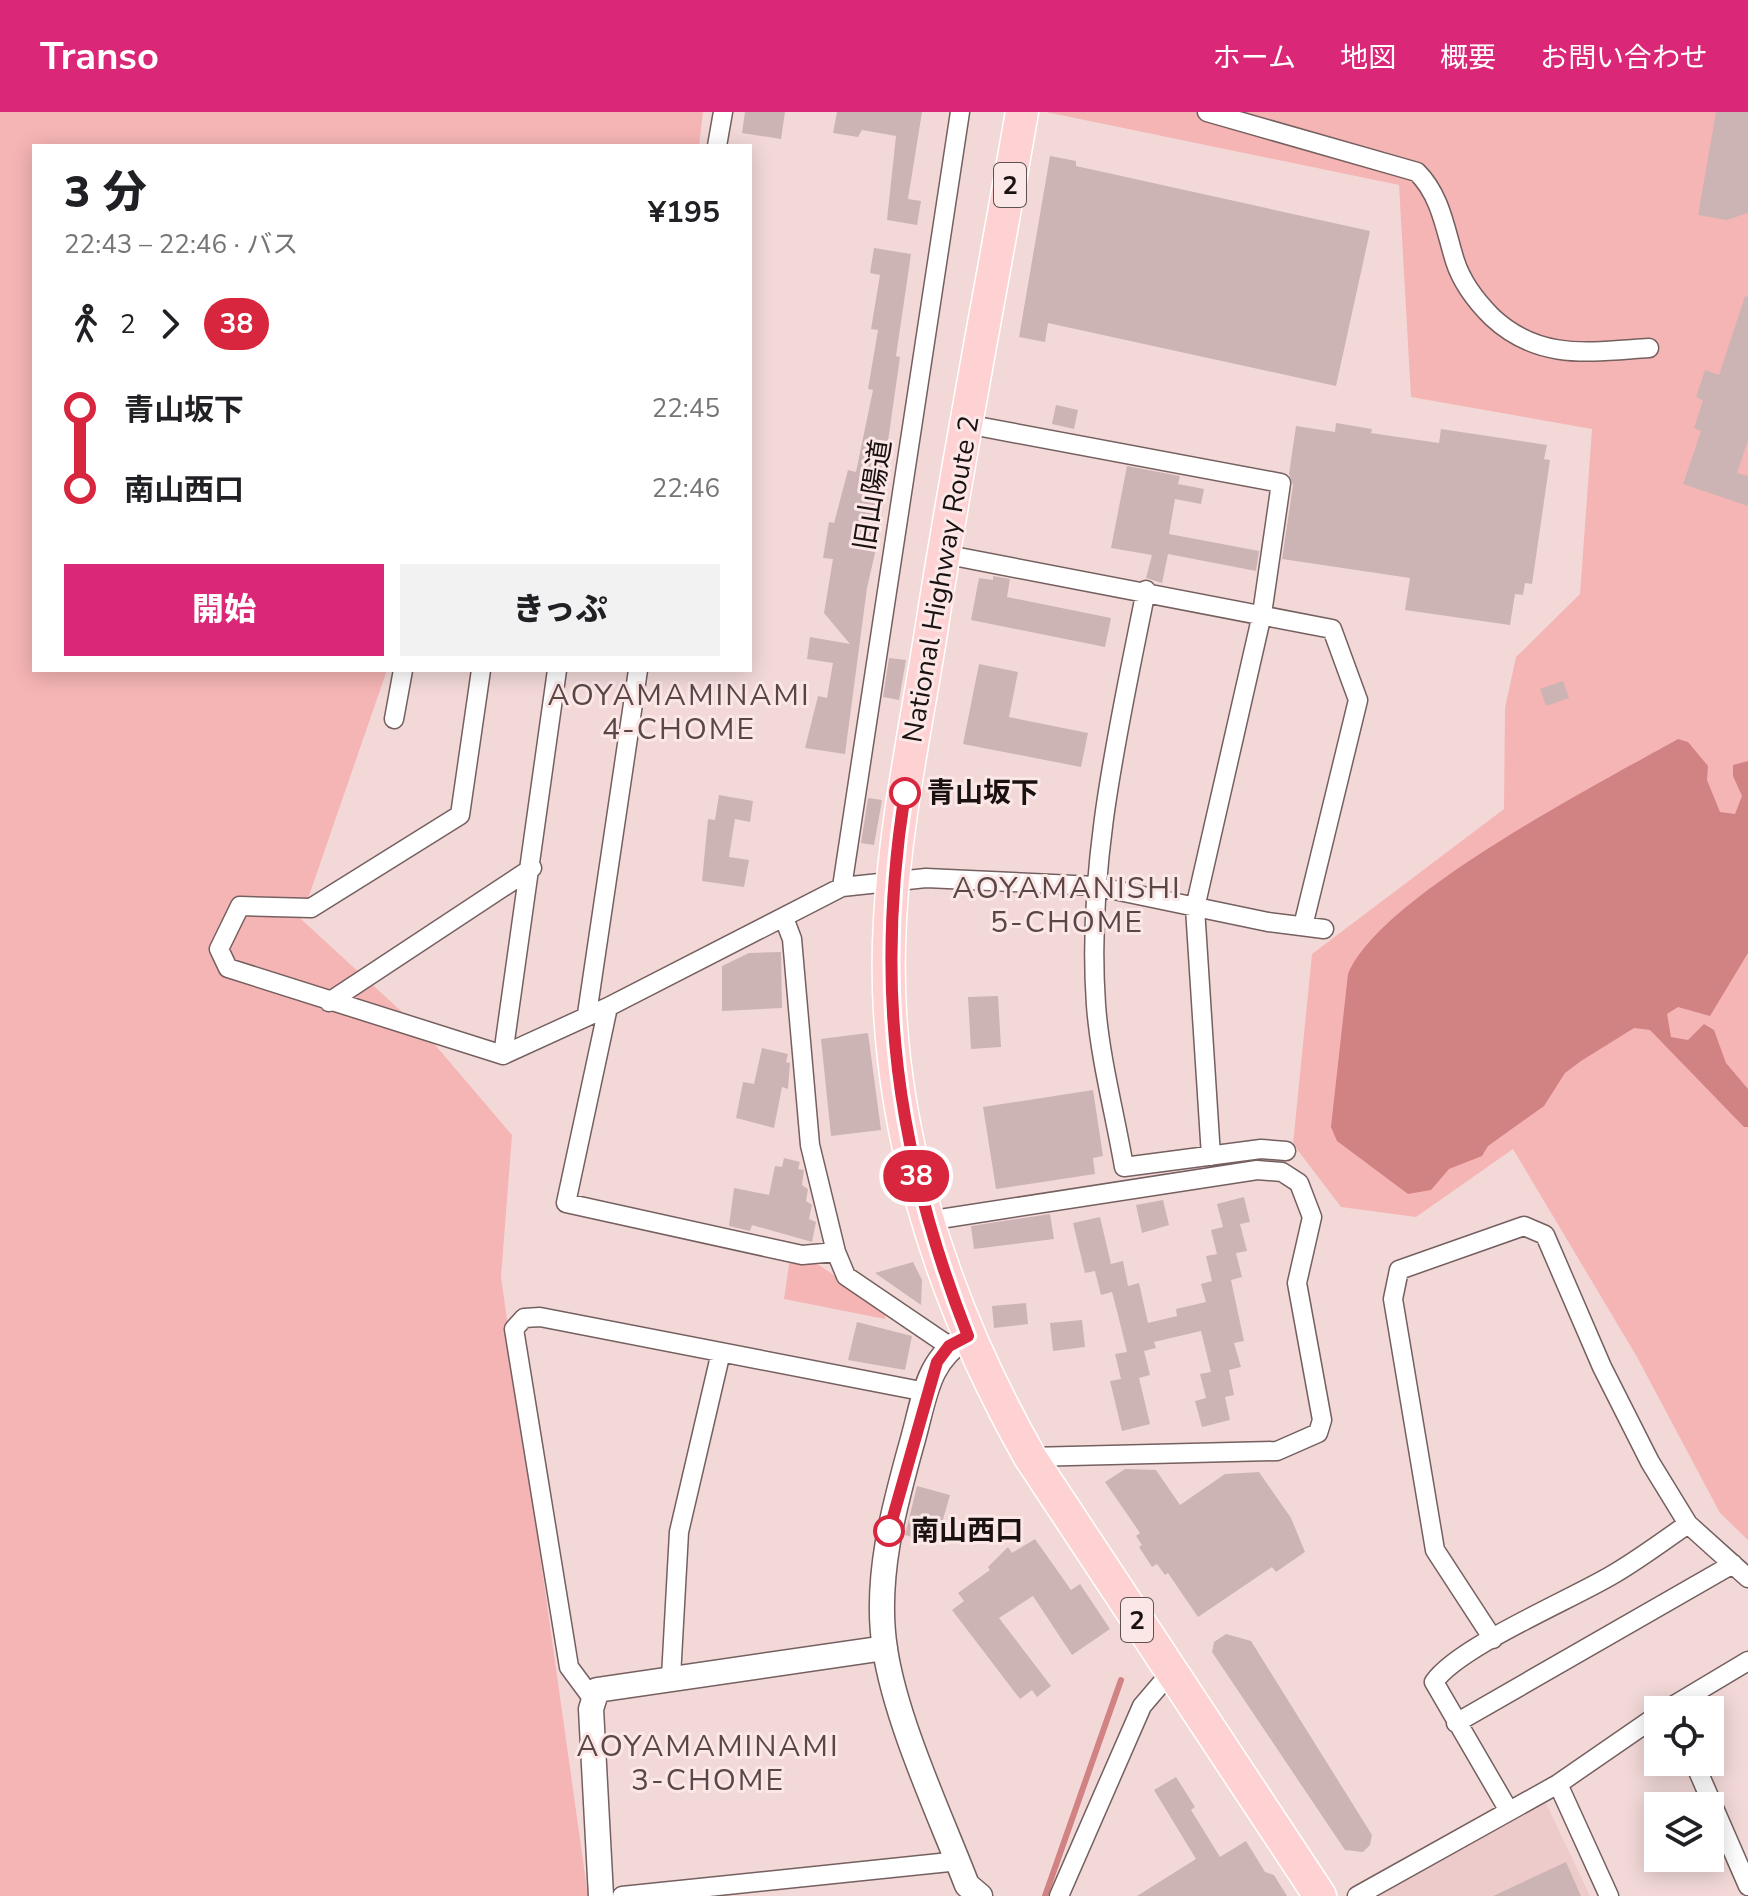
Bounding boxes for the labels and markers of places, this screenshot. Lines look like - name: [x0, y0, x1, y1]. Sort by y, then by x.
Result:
- place label: 青山坂下: [927, 774, 1039, 812]
- marker: 青山坂下: [890, 778, 920, 808]
- place label: 南山西口: [911, 1512, 1023, 1550]
- marker: 南山西口: [874, 1516, 904, 1546]

